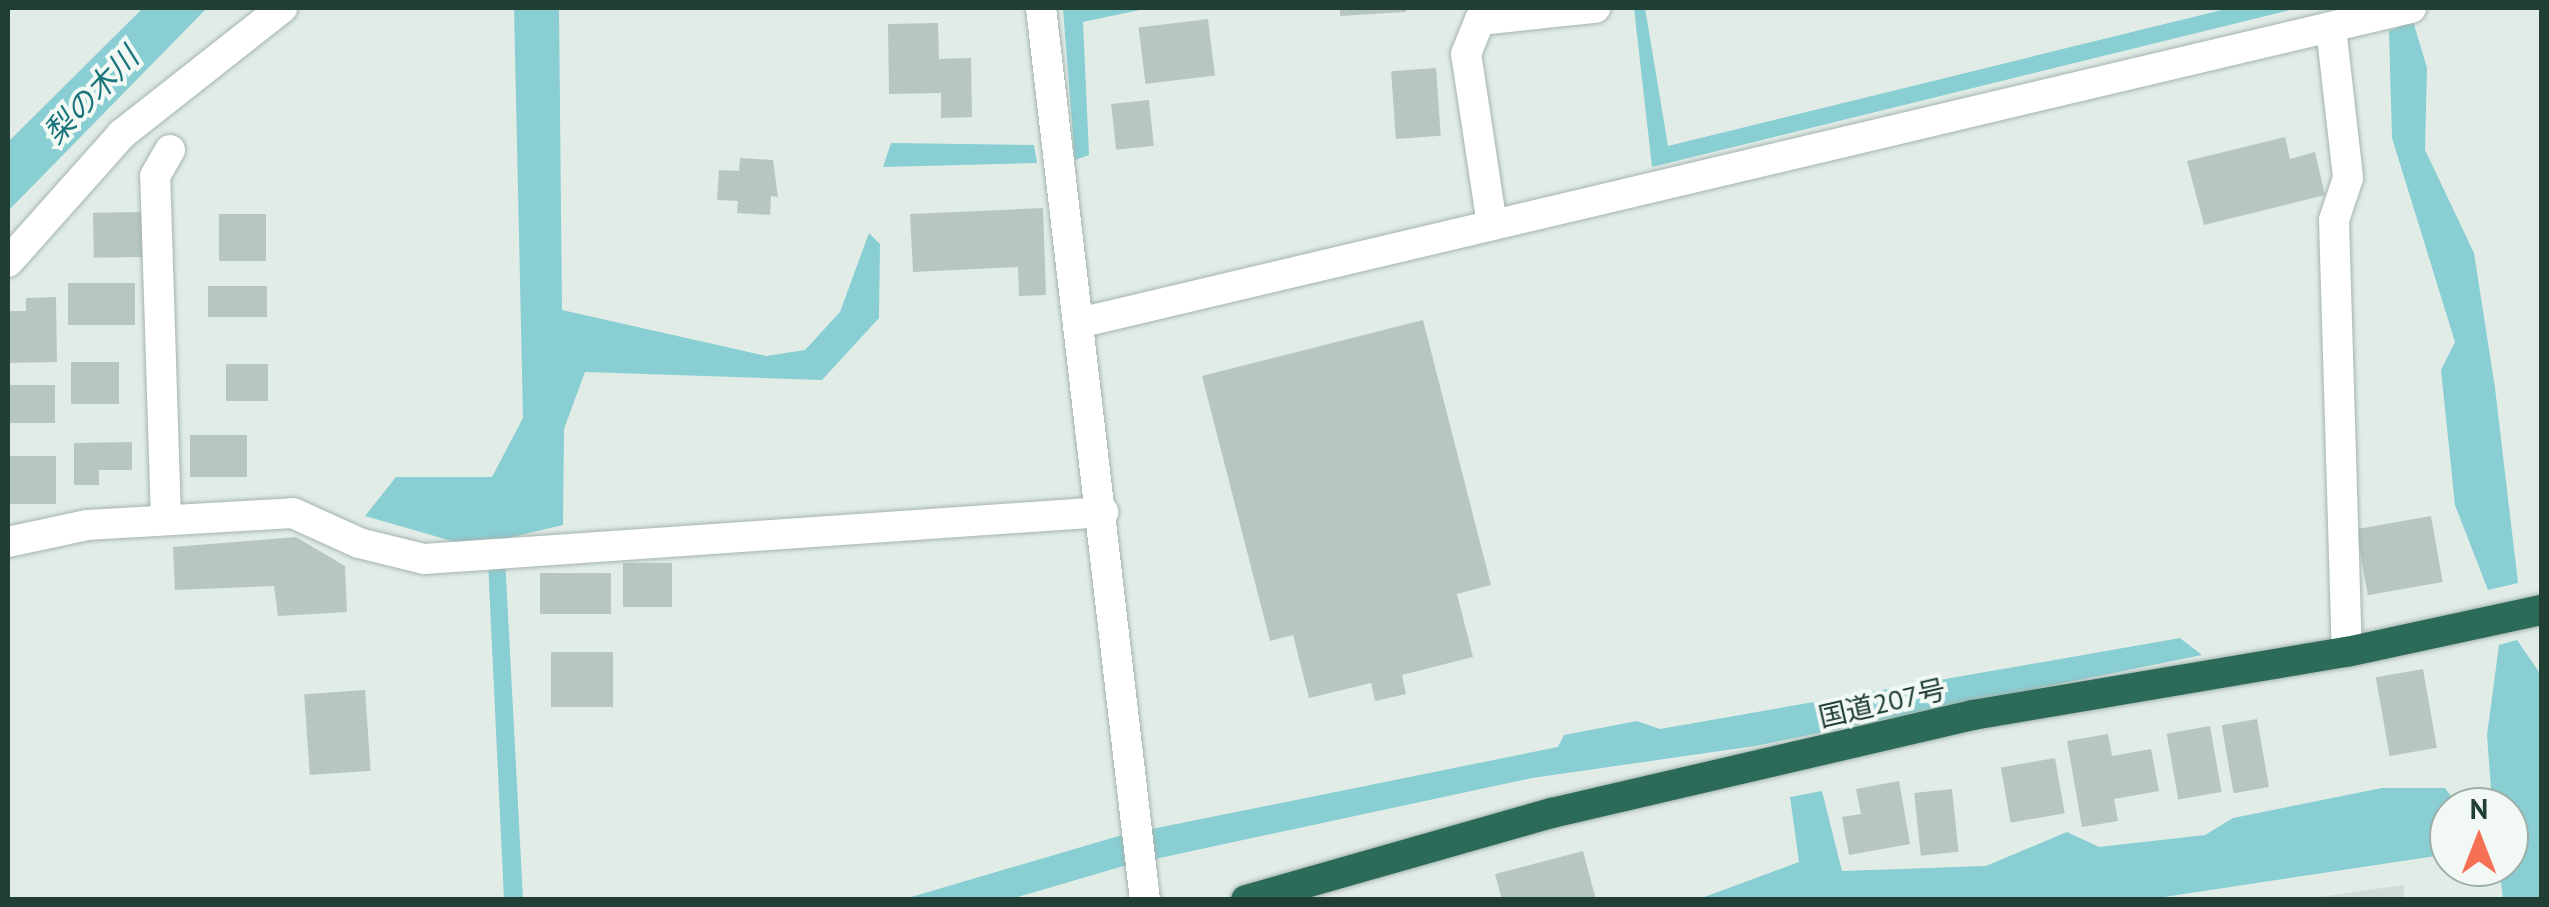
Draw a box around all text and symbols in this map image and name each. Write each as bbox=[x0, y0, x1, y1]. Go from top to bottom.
water label: 梨の木川 bbox=[36, 39, 146, 151]
street label: 国道207号 bbox=[1815, 672, 1949, 734]
north arrow bbox=[2429, 787, 2529, 887]
text: N bbox=[2470, 790, 2488, 827]

